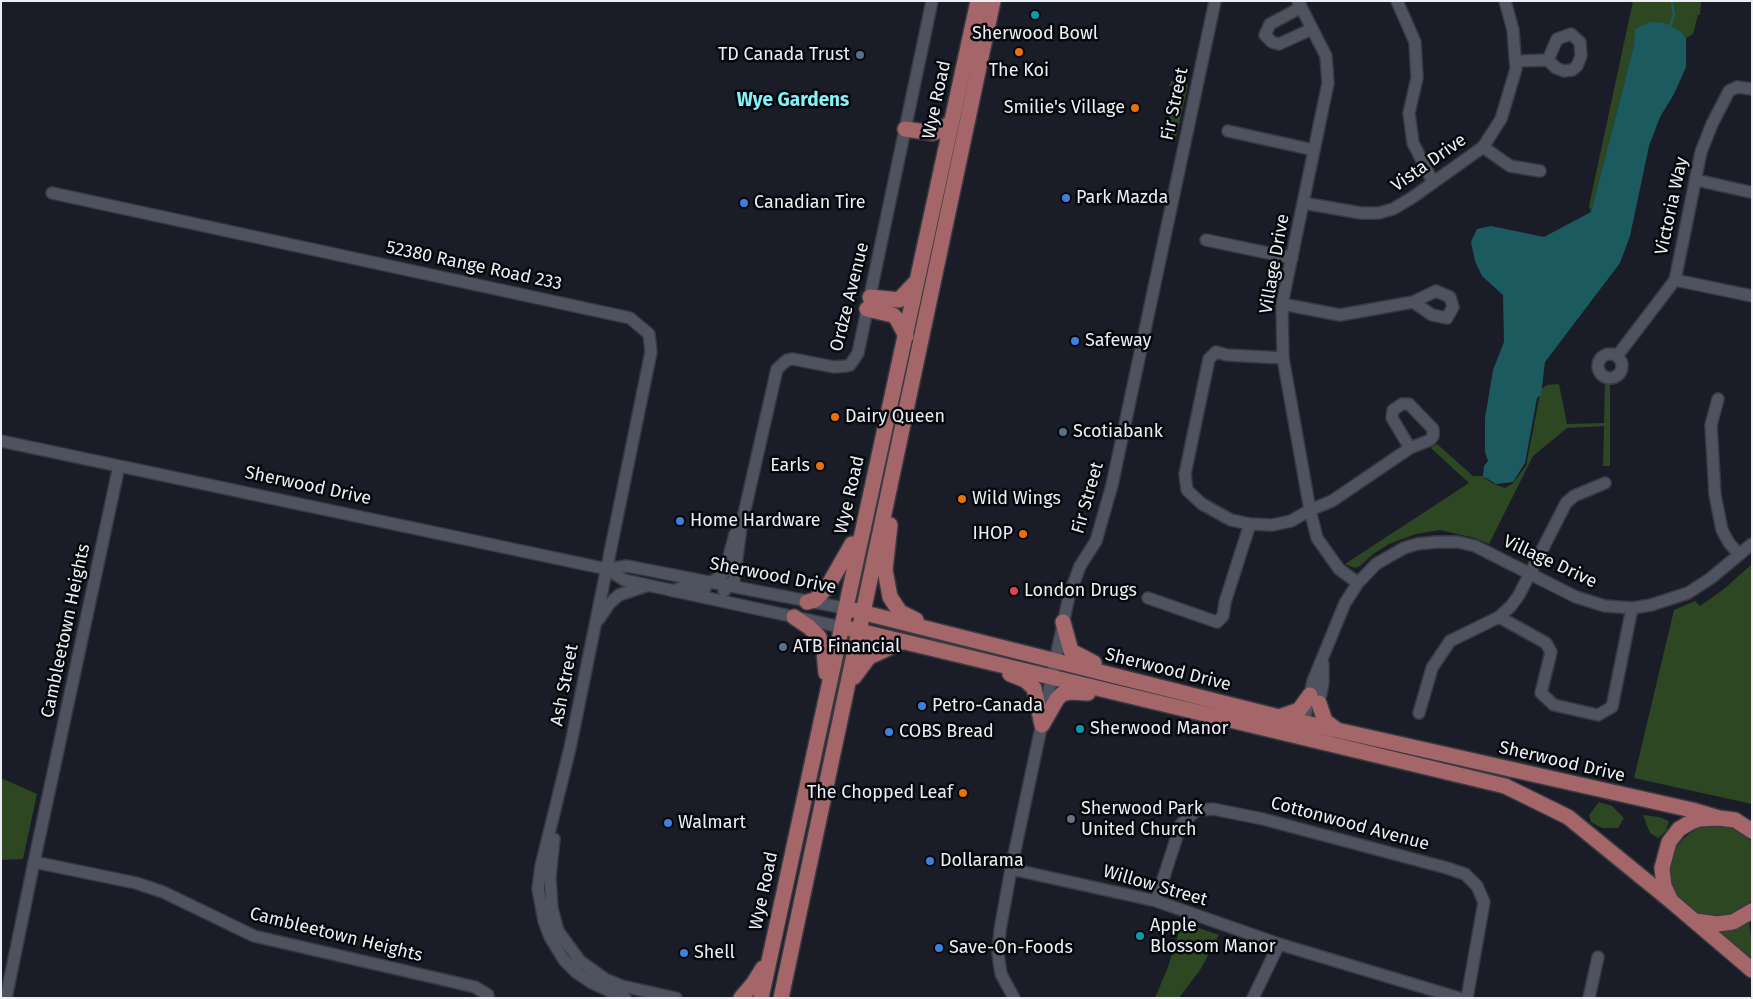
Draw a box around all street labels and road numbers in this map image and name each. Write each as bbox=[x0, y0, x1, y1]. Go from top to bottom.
street label: Wye Road bbox=[918, 59, 956, 141]
street label: Fir Street bbox=[1157, 66, 1193, 142]
street label: Vista Drive bbox=[1387, 129, 1471, 197]
street label: Victoria Way bbox=[1651, 155, 1693, 257]
street label: Village Drive bbox=[1256, 212, 1294, 316]
street label: 52380 Range Road 233 bbox=[384, 237, 564, 295]
street label: Ordze Avenue bbox=[826, 240, 874, 354]
street label: Wye Road bbox=[831, 454, 869, 536]
street label: Fir Street bbox=[1067, 460, 1109, 536]
street label: Sherwood Drive bbox=[243, 462, 373, 510]
street label: Village Drive bbox=[1500, 531, 1600, 593]
street label: Cambleetown Heights bbox=[37, 542, 95, 720]
street label: Sherwood Drive bbox=[708, 553, 838, 599]
street label: Ash Street bbox=[546, 642, 584, 728]
street label: Sherwood Drive bbox=[1103, 644, 1233, 696]
street label: Sherwood Drive bbox=[1497, 737, 1627, 787]
street label: Cottonwood Avenue bbox=[1268, 792, 1432, 856]
street label: Wye Road bbox=[745, 850, 783, 932]
street label: Willow Street bbox=[1100, 861, 1210, 911]
street label: Cambleetown Heights bbox=[247, 903, 425, 967]

